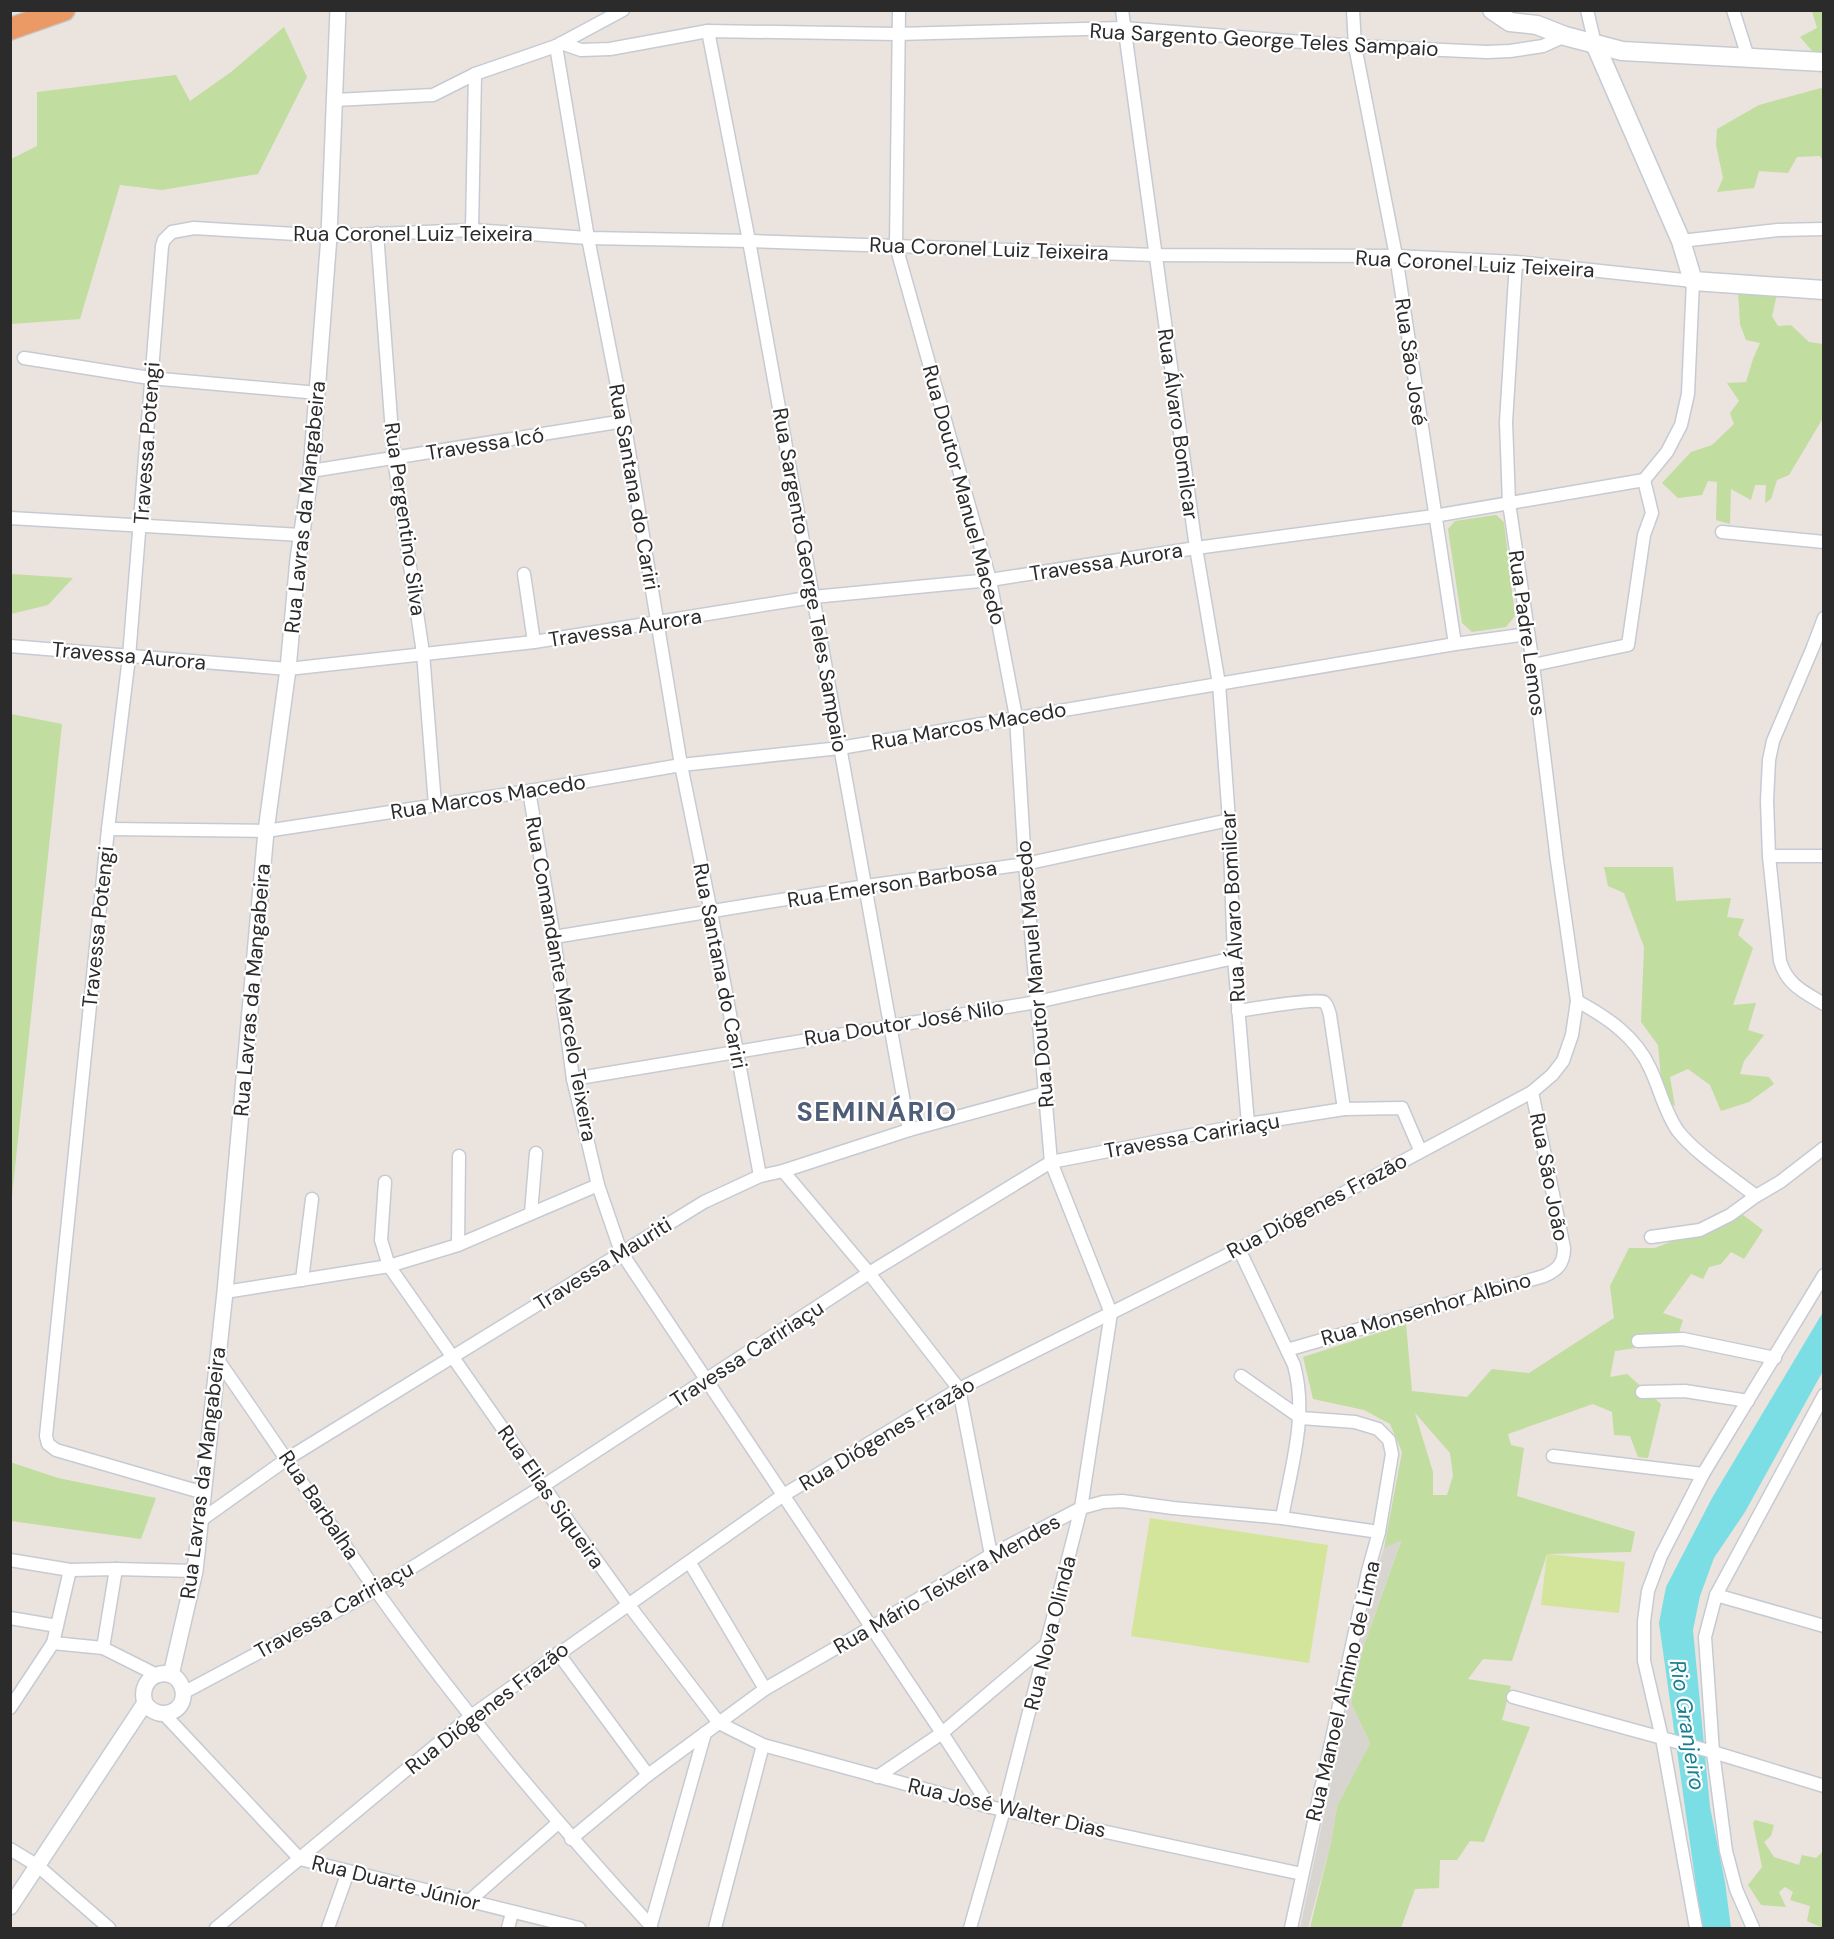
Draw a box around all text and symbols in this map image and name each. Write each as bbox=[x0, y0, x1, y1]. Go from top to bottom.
street label: Rua Sargento George Teles Sampaio bbox=[1089, 17, 1439, 63]
street label: Rua Coronel Luiz Teixeira bbox=[293, 220, 533, 248]
street label: Rua Coronel Luiz Teixeira bbox=[869, 231, 1109, 267]
street label: Rua Coronel Luiz Teixeira bbox=[1355, 244, 1595, 284]
street label: Rua São José bbox=[1388, 296, 1434, 428]
street label: Rua Álvaro Bomilcar bbox=[1151, 327, 1205, 521]
street label: Travessa Potengi bbox=[127, 361, 167, 525]
street label: Rua Doutor Manuel Macedo bbox=[916, 362, 1012, 628]
street label: Rua Lavras da Mangabeira bbox=[278, 379, 332, 635]
street label: Rua Santana do Cariri bbox=[602, 382, 666, 592]
street label: Rua Sargento George Teles Sampaio bbox=[766, 405, 854, 755]
street label: Rua Pergentino Silva bbox=[378, 420, 432, 618]
street label: Travessa Icó bbox=[424, 421, 546, 467]
street label: Travessa Aurora bbox=[1027, 536, 1185, 588]
street label: Rua Padre Lemos bbox=[1502, 548, 1552, 718]
street label: Travessa Aurora bbox=[546, 602, 704, 654]
street label: Travessa Aurora bbox=[51, 635, 207, 677]
street label: Rua Marcos Macedo bbox=[869, 695, 1069, 757]
street label: Rua Marcos Macedo bbox=[388, 768, 588, 826]
street label: Rua Álvaro Bomilcar bbox=[1214, 809, 1252, 1003]
street label: Rua Comandante Marcelo Teixeira bbox=[519, 814, 603, 1144]
street label: Rua Doutor Manuel Macedo bbox=[1009, 839, 1061, 1109]
street label: Travessa Potengi bbox=[76, 845, 120, 1009]
street label: Rua Emerson Barbosa bbox=[785, 854, 999, 914]
street label: Rua Santana do Cariri bbox=[686, 861, 754, 1071]
street label: Rua Lavras da Mangabeira bbox=[227, 862, 277, 1118]
street label: Rua Doutor José Nilo bbox=[802, 993, 1006, 1053]
district label: SEMINÁRIO bbox=[796, 1094, 958, 1129]
street label: Travessa Caririaçu bbox=[1102, 1107, 1282, 1165]
street label: Rua São João bbox=[1523, 1111, 1575, 1243]
street label: Rua Diógenes Frazão bbox=[1222, 1147, 1412, 1265]
street label: Travessa Mauriti bbox=[529, 1210, 677, 1318]
street label: Rua Monsenhor Albino bbox=[1318, 1266, 1534, 1352]
street label: Travessa Caririaçu bbox=[665, 1294, 829, 1414]
street label: Rua Lavras da Mangabeira bbox=[174, 1345, 232, 1601]
street label: Rua Diógenes Frazão bbox=[794, 1370, 980, 1498]
street label: Rua Elias Siqueira bbox=[491, 1420, 611, 1574]
street label: Rua Barbalha bbox=[272, 1445, 366, 1565]
street label: Rua Mário Teixeira Mendes bbox=[829, 1508, 1065, 1660]
street label: Rua Nova Olinda bbox=[1017, 1553, 1083, 1713]
street label: Travessa Caririaçu bbox=[250, 1555, 418, 1665]
street label: Rua Manoel Almino de Lima bbox=[1299, 1558, 1387, 1824]
street label: Rua Diógenes Frazão bbox=[399, 1635, 575, 1781]
water label: Rio Granjeiro bbox=[1663, 1658, 1712, 1792]
street label: Rua José Walter Dias bbox=[905, 1772, 1109, 1844]
street label: Rua Duarte Júnior bbox=[309, 1849, 483, 1918]

